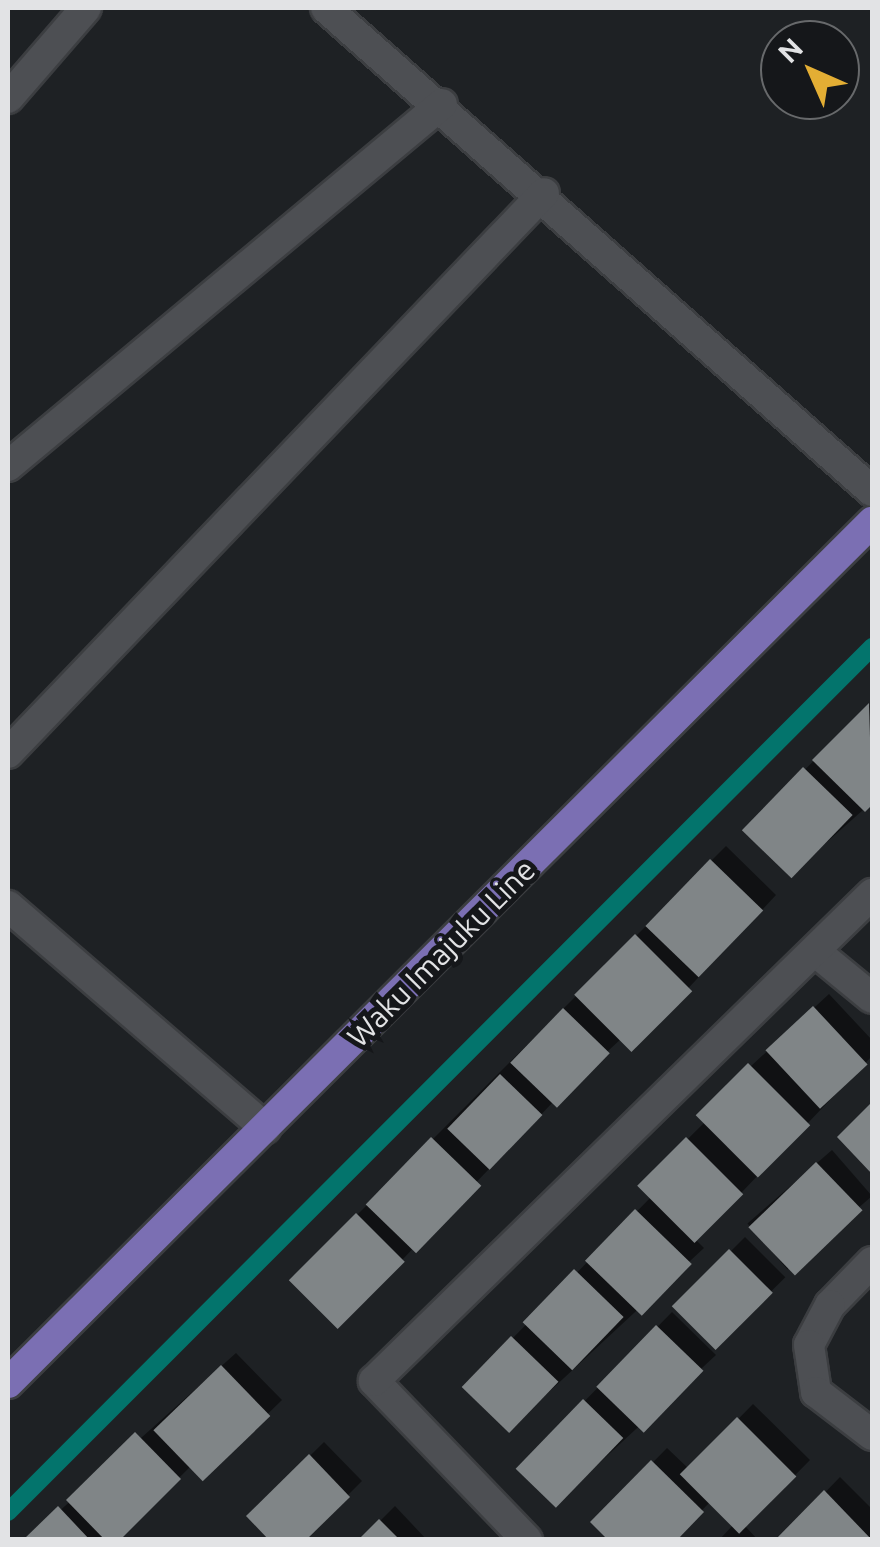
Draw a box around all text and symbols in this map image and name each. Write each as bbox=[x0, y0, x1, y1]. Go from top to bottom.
north arrow bbox=[760, 20, 860, 120]
text: N bbox=[771, 32, 808, 68]
street label: Waku Imajuku Line bbox=[340, 852, 542, 1054]

